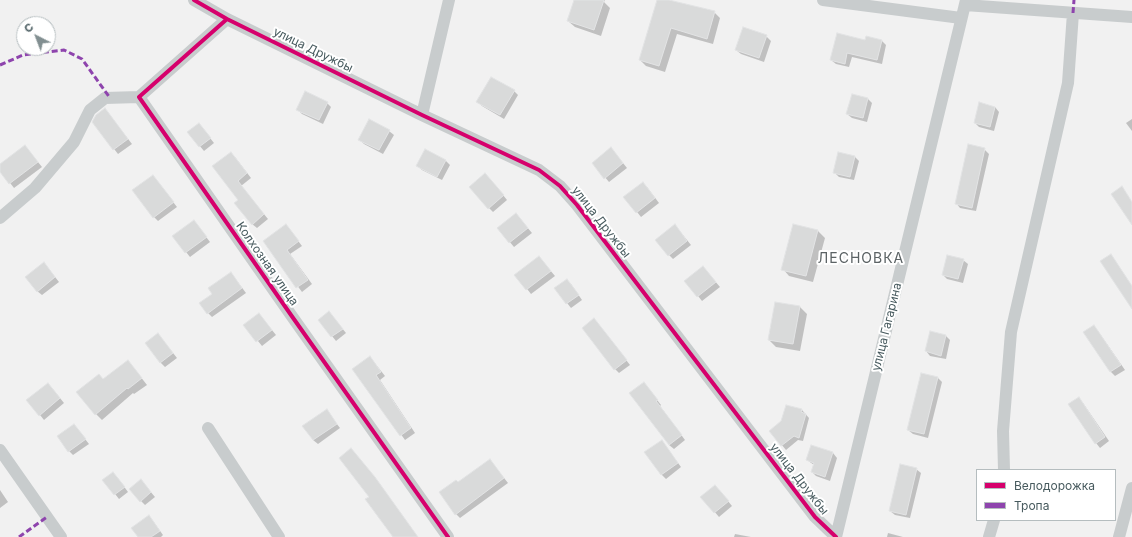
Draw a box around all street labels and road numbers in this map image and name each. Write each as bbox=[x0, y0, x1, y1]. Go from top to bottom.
street label: улица Дружбы bbox=[271, 24, 355, 76]
street label: улица Дружбы bbox=[569, 183, 633, 261]
street label: Колхозная улица bbox=[233, 219, 301, 309]
street label: улица Гагарина bbox=[869, 281, 905, 373]
street label: улица Дружбы bbox=[767, 440, 831, 518]

